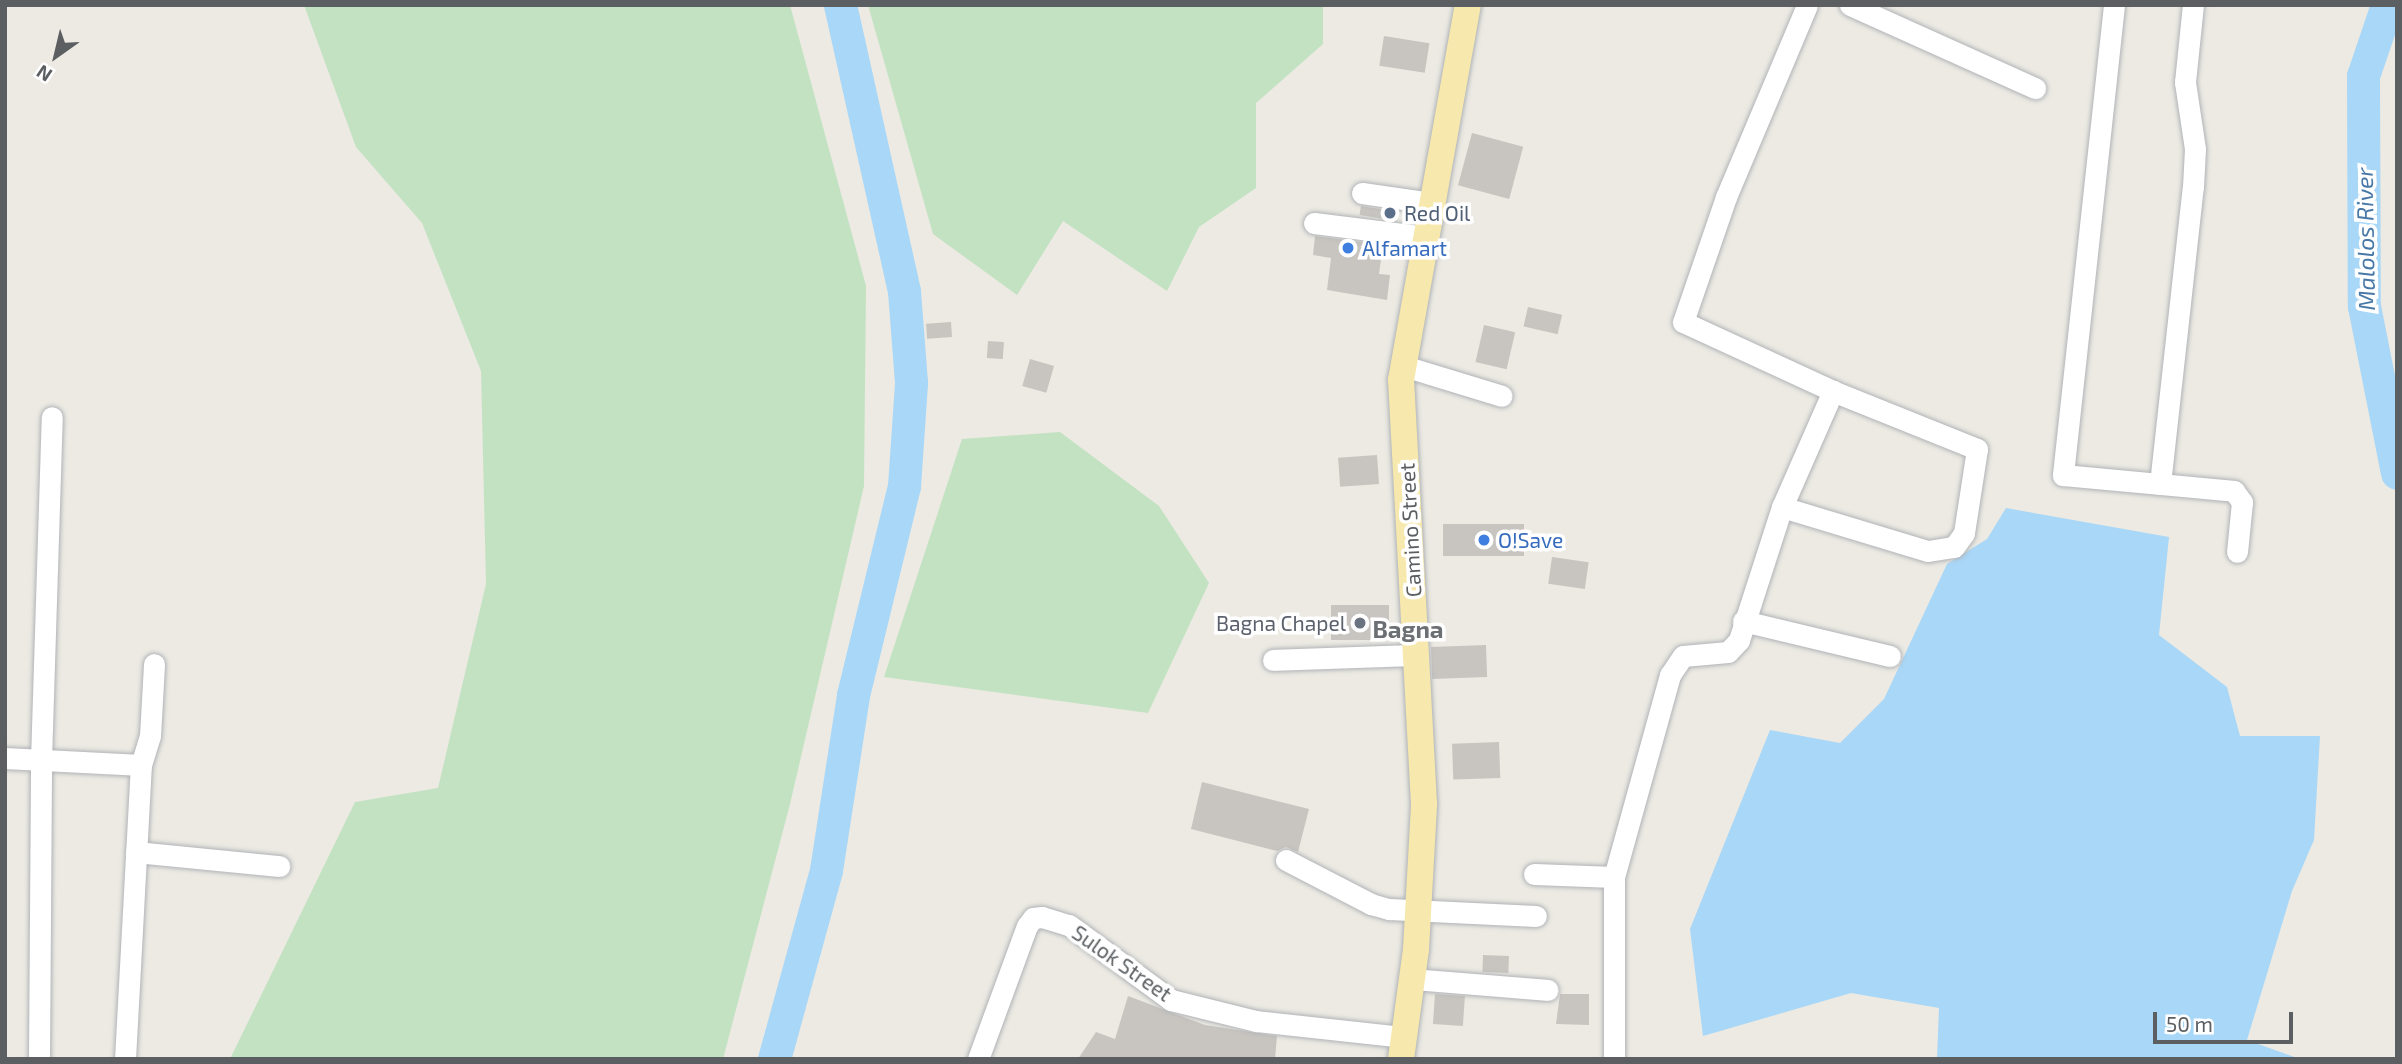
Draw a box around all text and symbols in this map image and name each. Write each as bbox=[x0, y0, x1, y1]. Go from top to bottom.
north arrow bbox=[21, 21, 91, 91]
text: N bbox=[32, 60, 56, 87]
water label: Malolos River bbox=[2350, 167, 2380, 311]
place label: Red Oil bbox=[1404, 200, 1470, 226]
marker: Red Oil bbox=[1382, 205, 1398, 221]
place label: Alfamart bbox=[1362, 235, 1447, 261]
marker: Alfamart bbox=[1340, 240, 1356, 256]
street label: Camino Street bbox=[1394, 462, 1426, 598]
place label: O!Save bbox=[1498, 527, 1563, 553]
marker: O!Save bbox=[1476, 532, 1492, 548]
place label: Bagna Chapel bbox=[1216, 610, 1346, 636]
marker: Bagna Chapel bbox=[1352, 615, 1368, 631]
district label: Bagna bbox=[1372, 615, 1444, 643]
street label: Sulok Street bbox=[1067, 920, 1177, 1006]
scale bar bbox=[2157, 998, 2297, 1042]
text: 50 m bbox=[2166, 1011, 2213, 1036]

